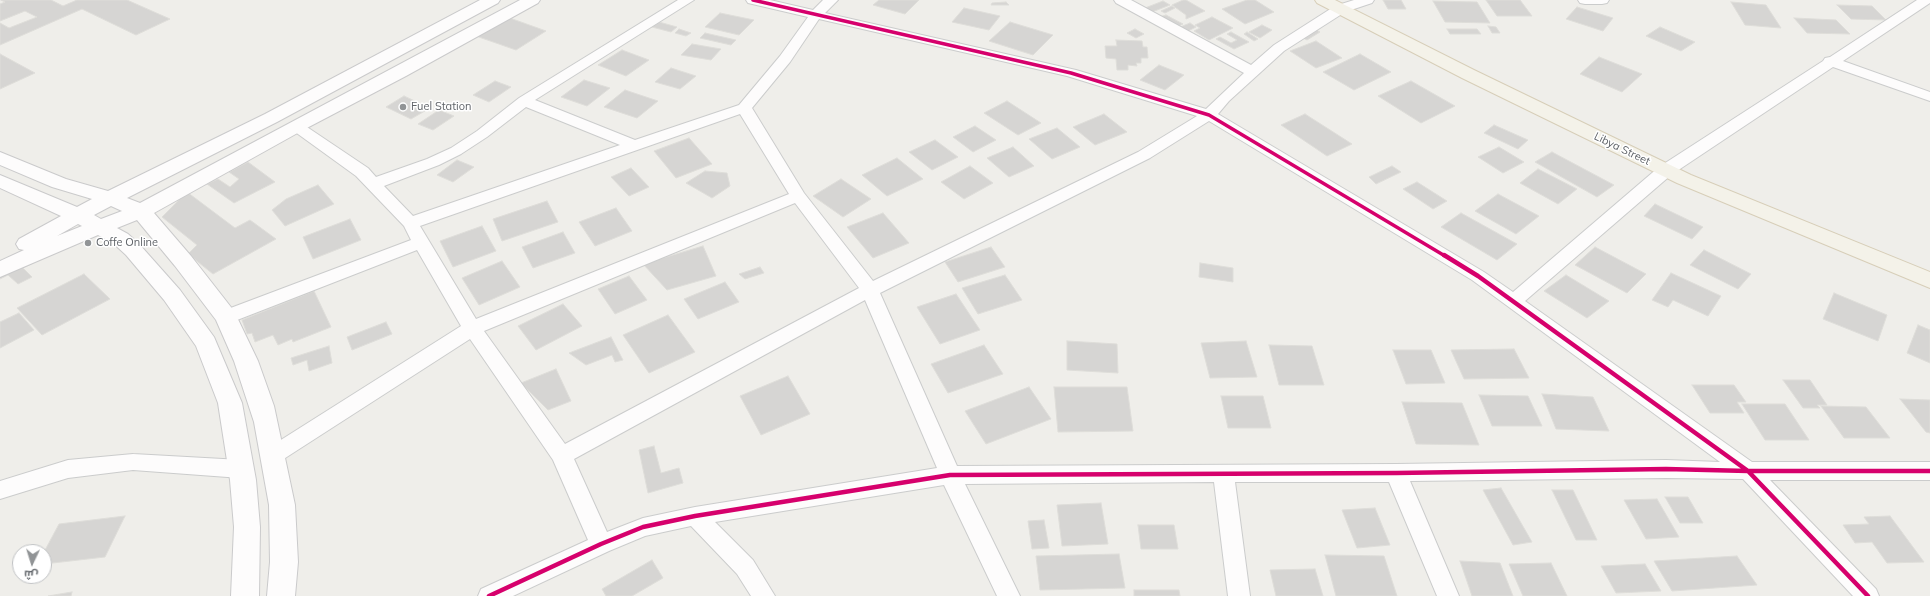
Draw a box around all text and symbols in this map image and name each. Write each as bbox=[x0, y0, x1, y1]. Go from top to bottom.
place label: Fuel Station bbox=[411, 100, 471, 114]
marker: Fuel Station bbox=[398, 102, 408, 112]
street label: Libya Street bbox=[1592, 130, 1652, 168]
place label: Coffe Online bbox=[96, 236, 158, 250]
marker: Coffe Online bbox=[83, 238, 93, 248]
north arrow bbox=[12, 544, 52, 584]
text: ش bbox=[24, 567, 39, 582]

